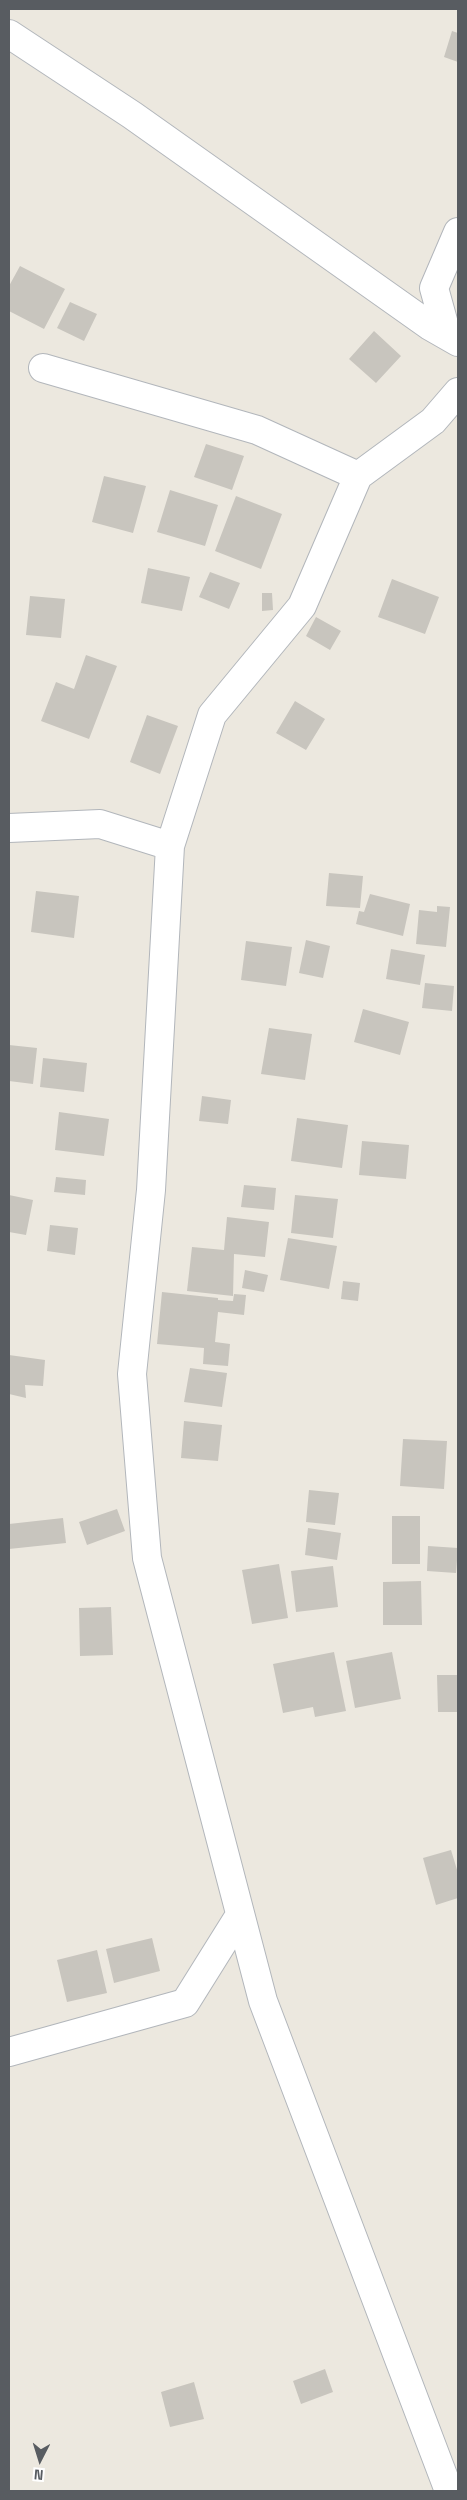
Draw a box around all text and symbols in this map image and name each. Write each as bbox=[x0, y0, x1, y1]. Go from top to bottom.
north arrow bbox=[15, 2435, 65, 2485]
text: N bbox=[33, 2466, 44, 2484]

